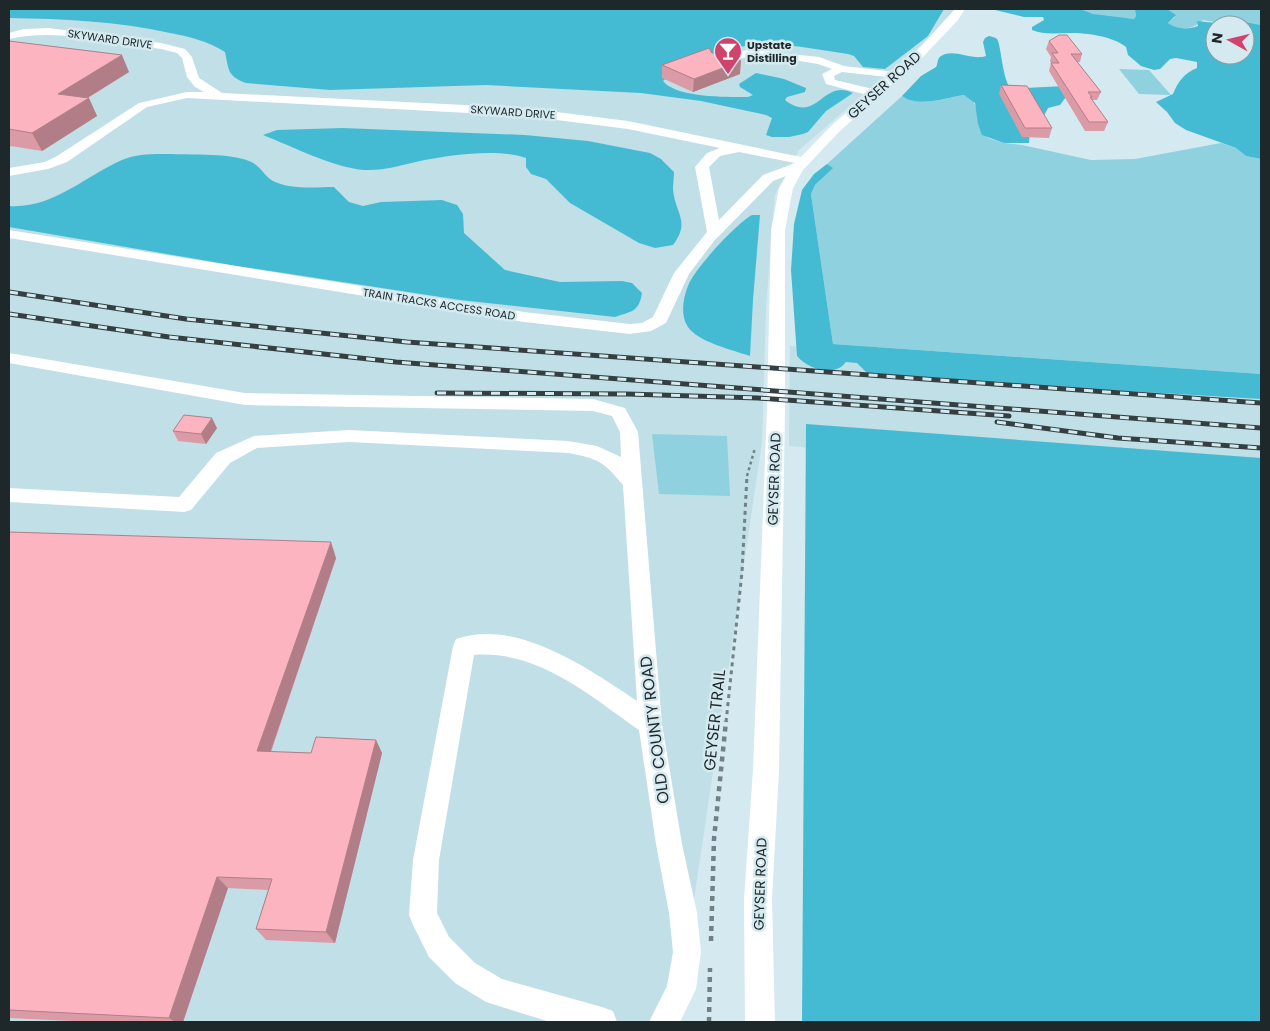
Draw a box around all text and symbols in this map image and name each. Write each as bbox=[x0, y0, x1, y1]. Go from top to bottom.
north arrow bbox=[1205, 15, 1255, 65]
street label: SKYWARD DRIVE bbox=[67, 25, 153, 53]
text: N bbox=[1206, 32, 1228, 45]
bar icon: Upstate Distilling bbox=[713, 36, 743, 75]
place label: Upstate Distilling bbox=[747, 37, 797, 66]
street label: GEYSER ROAD bbox=[843, 46, 925, 123]
street label: SKYWARD DRIVE bbox=[470, 101, 556, 123]
street label: TRAIN TRACKS ACCESS ROAD bbox=[362, 284, 517, 324]
street label: GEYSER ROAD bbox=[762, 432, 786, 526]
street label: OLD COUNTY ROAD bbox=[634, 655, 675, 805]
street label: GEYSER TRAIL bbox=[698, 668, 731, 772]
street label: GEYSER ROAD bbox=[748, 837, 772, 931]

